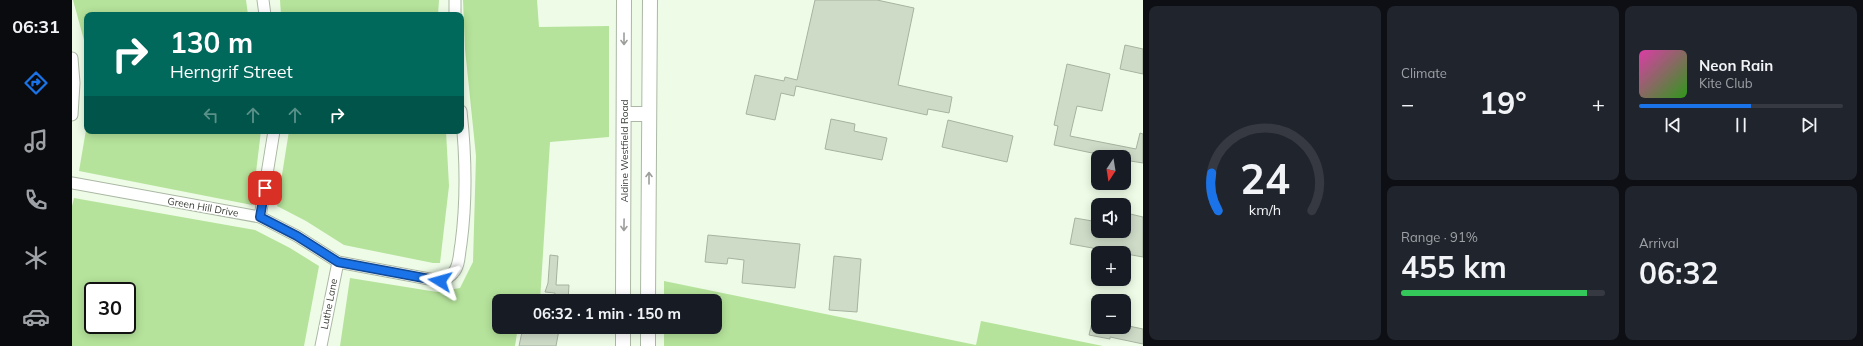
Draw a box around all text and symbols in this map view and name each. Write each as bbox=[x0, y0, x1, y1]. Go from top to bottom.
text: 06:31 bbox=[12, 15, 60, 38]
text: 130 m bbox=[170, 25, 253, 60]
icon: right bbox=[104, 28, 156, 80]
one-way arrow bbox=[621, 32, 628, 45]
text: Neon Rain bbox=[1699, 56, 1773, 75]
text: Herngrif Street bbox=[170, 60, 293, 83]
text: Climate bbox=[1401, 65, 1447, 81]
icon: directions bbox=[22, 69, 50, 97]
text: Kite Club bbox=[1699, 75, 1753, 91]
text: 19° bbox=[1479, 84, 1527, 122]
text: − bbox=[1401, 90, 1414, 118]
text: + bbox=[1592, 90, 1605, 118]
street label: Aldine Westfield Road bbox=[618, 99, 631, 203]
icon: left bbox=[200, 104, 222, 126]
icon: ahead bbox=[242, 104, 264, 126]
icon: ahead bbox=[284, 104, 306, 126]
icon: right bbox=[326, 104, 348, 126]
icon: previous bbox=[1662, 114, 1684, 136]
icon: pause bbox=[1730, 114, 1752, 136]
icon: next bbox=[1798, 114, 1820, 136]
icon: music bbox=[22, 127, 50, 155]
north arrow bbox=[1091, 150, 1131, 190]
map controls bbox=[1091, 150, 1131, 334]
text: 24 bbox=[1240, 152, 1290, 204]
pin bbox=[248, 171, 282, 205]
one-way arrow bbox=[645, 172, 653, 185]
icon: arrive bbox=[254, 177, 276, 199]
icon: phone bbox=[22, 186, 50, 214]
street label: Green Hill Drive bbox=[167, 194, 239, 220]
button: sound bbox=[1091, 198, 1131, 238]
text: km/h bbox=[1249, 201, 1281, 219]
one-way arrow bbox=[620, 218, 628, 231]
text: Range · 91% bbox=[1401, 229, 1478, 245]
text: Arrival bbox=[1639, 235, 1679, 251]
icon: climate bbox=[22, 244, 50, 272]
button: + bbox=[1091, 246, 1131, 286]
text: 455 km bbox=[1401, 248, 1507, 286]
text: 06:32 bbox=[1639, 254, 1718, 292]
position arrow bbox=[419, 260, 461, 302]
street label: Luthe Lane bbox=[318, 278, 340, 330]
speed limit sign: 30 bbox=[84, 282, 136, 334]
button: − bbox=[1091, 294, 1131, 334]
icon: car bbox=[22, 303, 50, 331]
text: 06:32 · 1 min · 150 m bbox=[533, 304, 681, 323]

